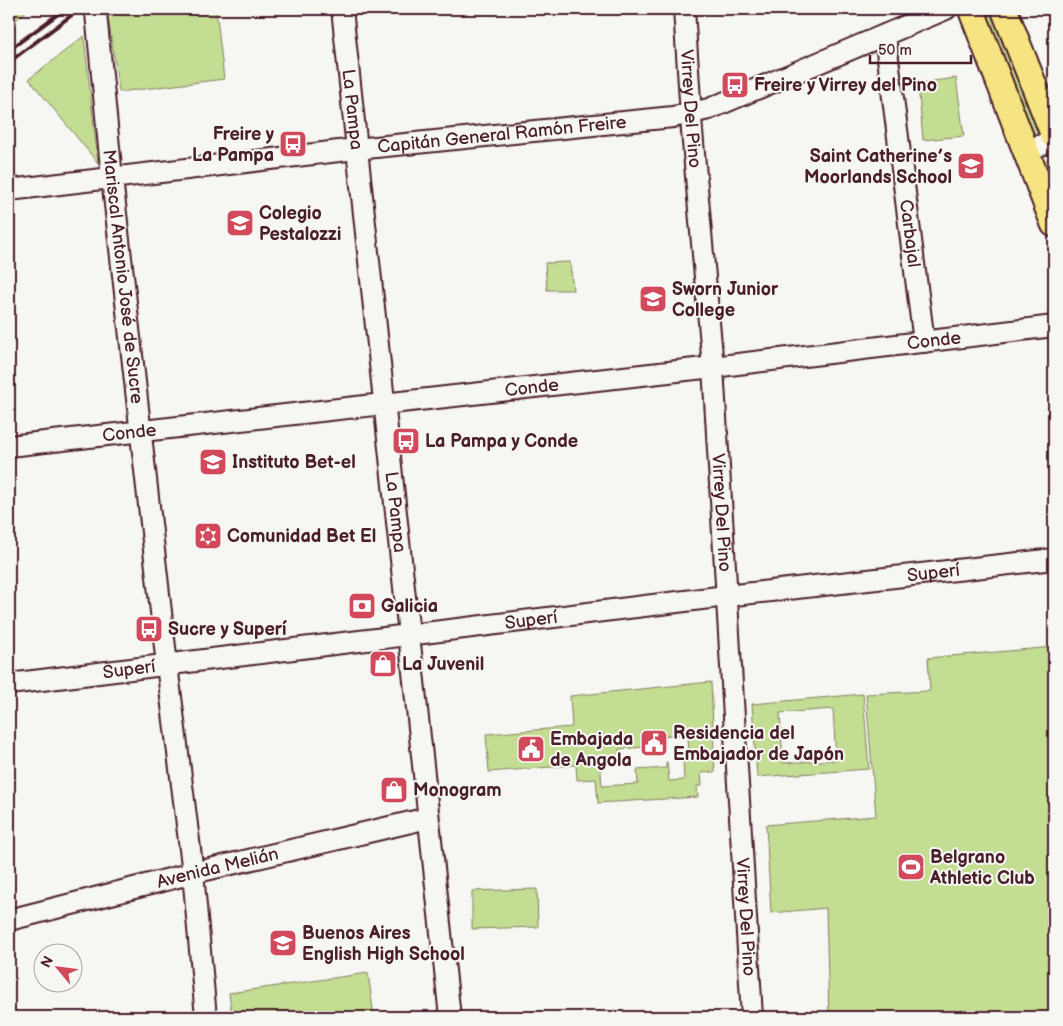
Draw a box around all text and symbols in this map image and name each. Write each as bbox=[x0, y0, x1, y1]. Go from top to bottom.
scale bar bbox=[870, 32, 972, 64]
text: 50 m bbox=[878, 41, 912, 60]
street label: Virrey Del Pino bbox=[676, 49, 706, 169]
street label: La Pampa bbox=[338, 68, 368, 151]
bus stop icon: Freire y Virrey del Pino bbox=[720, 70, 750, 100]
place label: Freire y Virrey del Pino bbox=[754, 75, 937, 96]
street label: Capitán General Ramón Freire bbox=[376, 111, 628, 157]
place label: Freire y La Pampa bbox=[192, 124, 275, 166]
bus stop icon: Freire y La Pampa bbox=[278, 129, 308, 159]
place label: Saint Catherine’s Moorlands School bbox=[804, 146, 952, 188]
street label: Mariscal Antonio José de Sucre bbox=[99, 148, 148, 405]
school or university icon: Saint Catherine’s Moorlands School bbox=[956, 151, 986, 181]
street label: Carbajal bbox=[895, 198, 925, 269]
place label: Colegio Pestalozzi bbox=[259, 203, 341, 245]
school or university icon: Colegio Pestalozzi bbox=[225, 208, 255, 238]
place label: Sworn Junior College bbox=[672, 279, 779, 321]
school or university icon: Sworn Junior College bbox=[638, 284, 668, 314]
street label: Conde bbox=[906, 327, 962, 354]
street label: Conde bbox=[504, 374, 560, 401]
street label: Conde bbox=[101, 419, 158, 446]
bus stop icon: La Pampa y Conde bbox=[391, 426, 421, 456]
place label: La Pampa y Conde bbox=[425, 431, 578, 452]
school or university icon: Instituto Bet-el bbox=[198, 447, 228, 477]
place label: Instituto Bet-el bbox=[232, 452, 356, 473]
street label: Virrey Del Pino bbox=[708, 453, 736, 572]
street label: La Pampa bbox=[381, 471, 411, 554]
synagogue icon: Comunidad Bet El bbox=[193, 521, 223, 551]
place label: Comunidad Bet El bbox=[227, 526, 376, 547]
street label: Superí bbox=[906, 559, 961, 586]
bank icon: Galicia bbox=[347, 591, 377, 621]
place label: Galicia bbox=[381, 596, 438, 617]
street label: Superí bbox=[504, 606, 559, 634]
bus stop icon: Sucre y Superí bbox=[134, 614, 164, 644]
place label: Sucre y Superí bbox=[168, 619, 287, 640]
shop icon: La Juvenil bbox=[368, 649, 398, 679]
place label: La Juvenil bbox=[402, 654, 484, 675]
street label: Superí bbox=[102, 656, 157, 683]
place label: Residencia del Embajador de Japón bbox=[673, 723, 844, 765]
public building icon: Residencia del Embajador de Japón bbox=[639, 728, 669, 758]
place label: Embajada de Angola bbox=[550, 729, 633, 771]
public building icon: Embajada de Angola bbox=[516, 734, 546, 764]
shop icon: Monogram bbox=[379, 775, 409, 805]
place label: Monogram bbox=[413, 780, 502, 801]
street label: Avenida Melián bbox=[155, 843, 280, 892]
place label: Belgrano Athletic Club bbox=[929, 847, 1035, 889]
sports icon: Belgrano Athletic Club bbox=[896, 852, 926, 882]
street label: Virrey Del Pino bbox=[732, 857, 760, 977]
place label: Buenos Aires English High School bbox=[302, 923, 465, 965]
school or university icon: Buenos Aires English High School bbox=[268, 928, 298, 958]
north arrow bbox=[32, 944, 82, 994]
text: N bbox=[37, 953, 57, 971]

